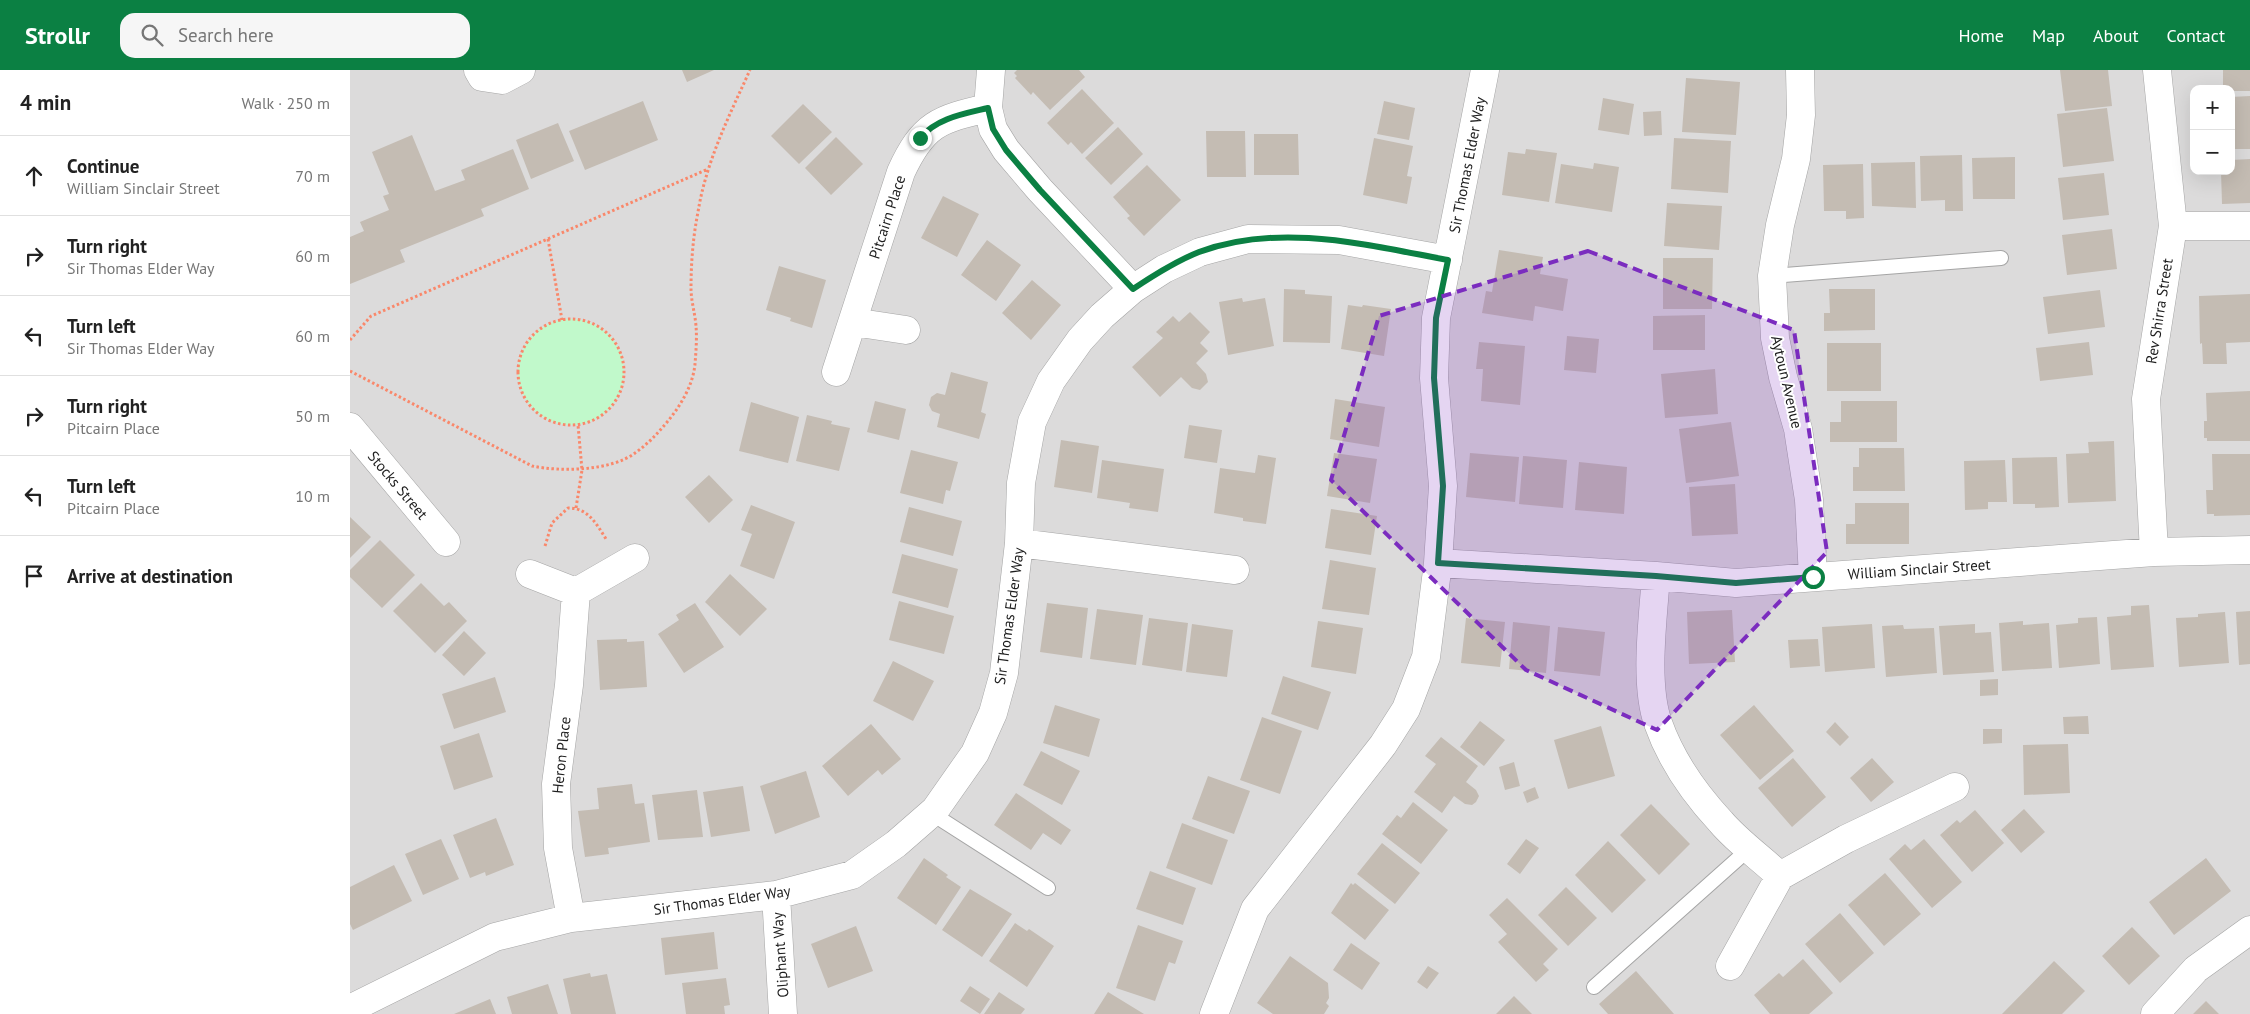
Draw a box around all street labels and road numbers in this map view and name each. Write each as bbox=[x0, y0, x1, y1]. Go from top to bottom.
street label: Sir Thomas Elder Way bbox=[1444, 95, 1490, 235]
street label: Pitcairn Place bbox=[865, 173, 909, 261]
street label: Rev Shirra Street bbox=[2141, 257, 2177, 365]
street label: Aytoun Avenue bbox=[1767, 334, 1807, 430]
street label: Stocks Street bbox=[364, 447, 432, 523]
street label: Sir Thomas Elder Way bbox=[990, 546, 1028, 686]
street label: William Sinclair Street bbox=[1847, 555, 1991, 583]
street label: Heron Place bbox=[548, 716, 574, 794]
street label: Sir Thomas Elder Way bbox=[652, 881, 792, 919]
street label: Oliphant Way bbox=[768, 912, 792, 998]

